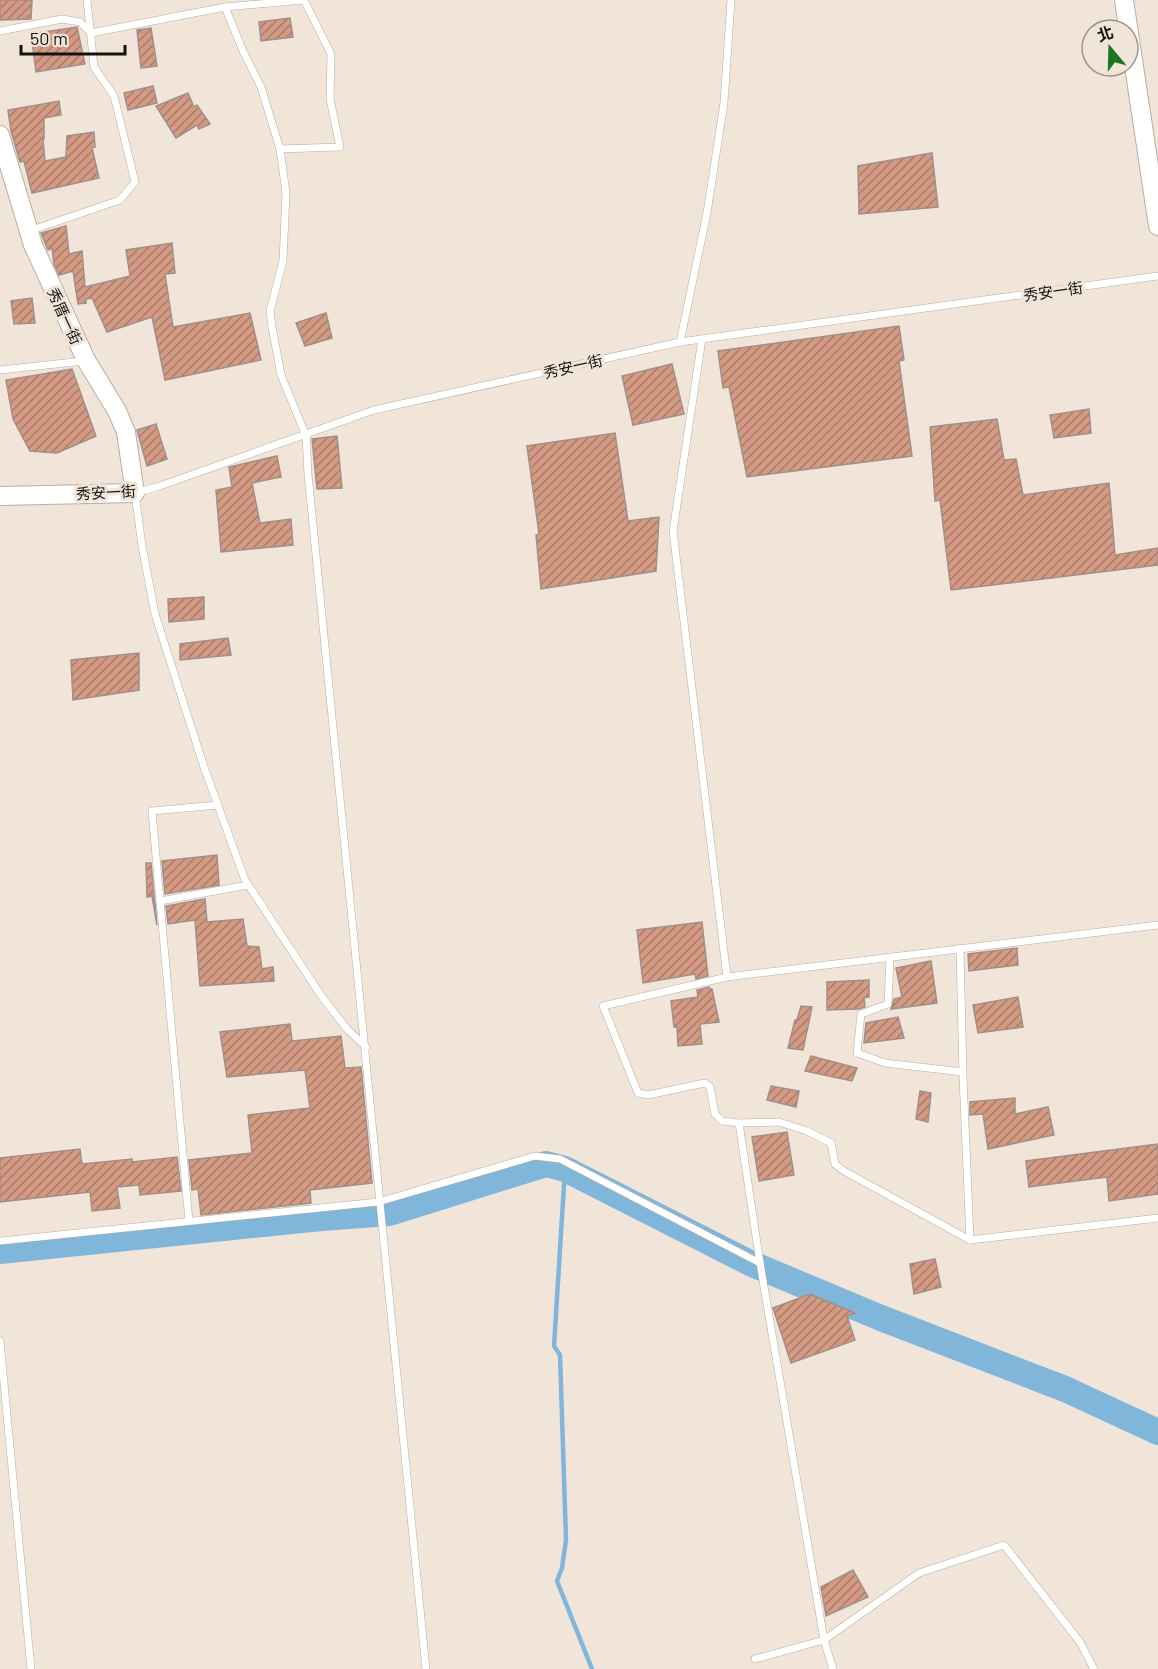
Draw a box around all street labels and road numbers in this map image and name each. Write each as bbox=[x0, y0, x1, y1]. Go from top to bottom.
street label: 秀安一街 bbox=[1022, 278, 1084, 304]
street label: 秀厝一街 bbox=[44, 285, 86, 347]
street label: 秀安一街 bbox=[542, 350, 604, 382]
street label: 秀安一街 bbox=[76, 481, 136, 503]

